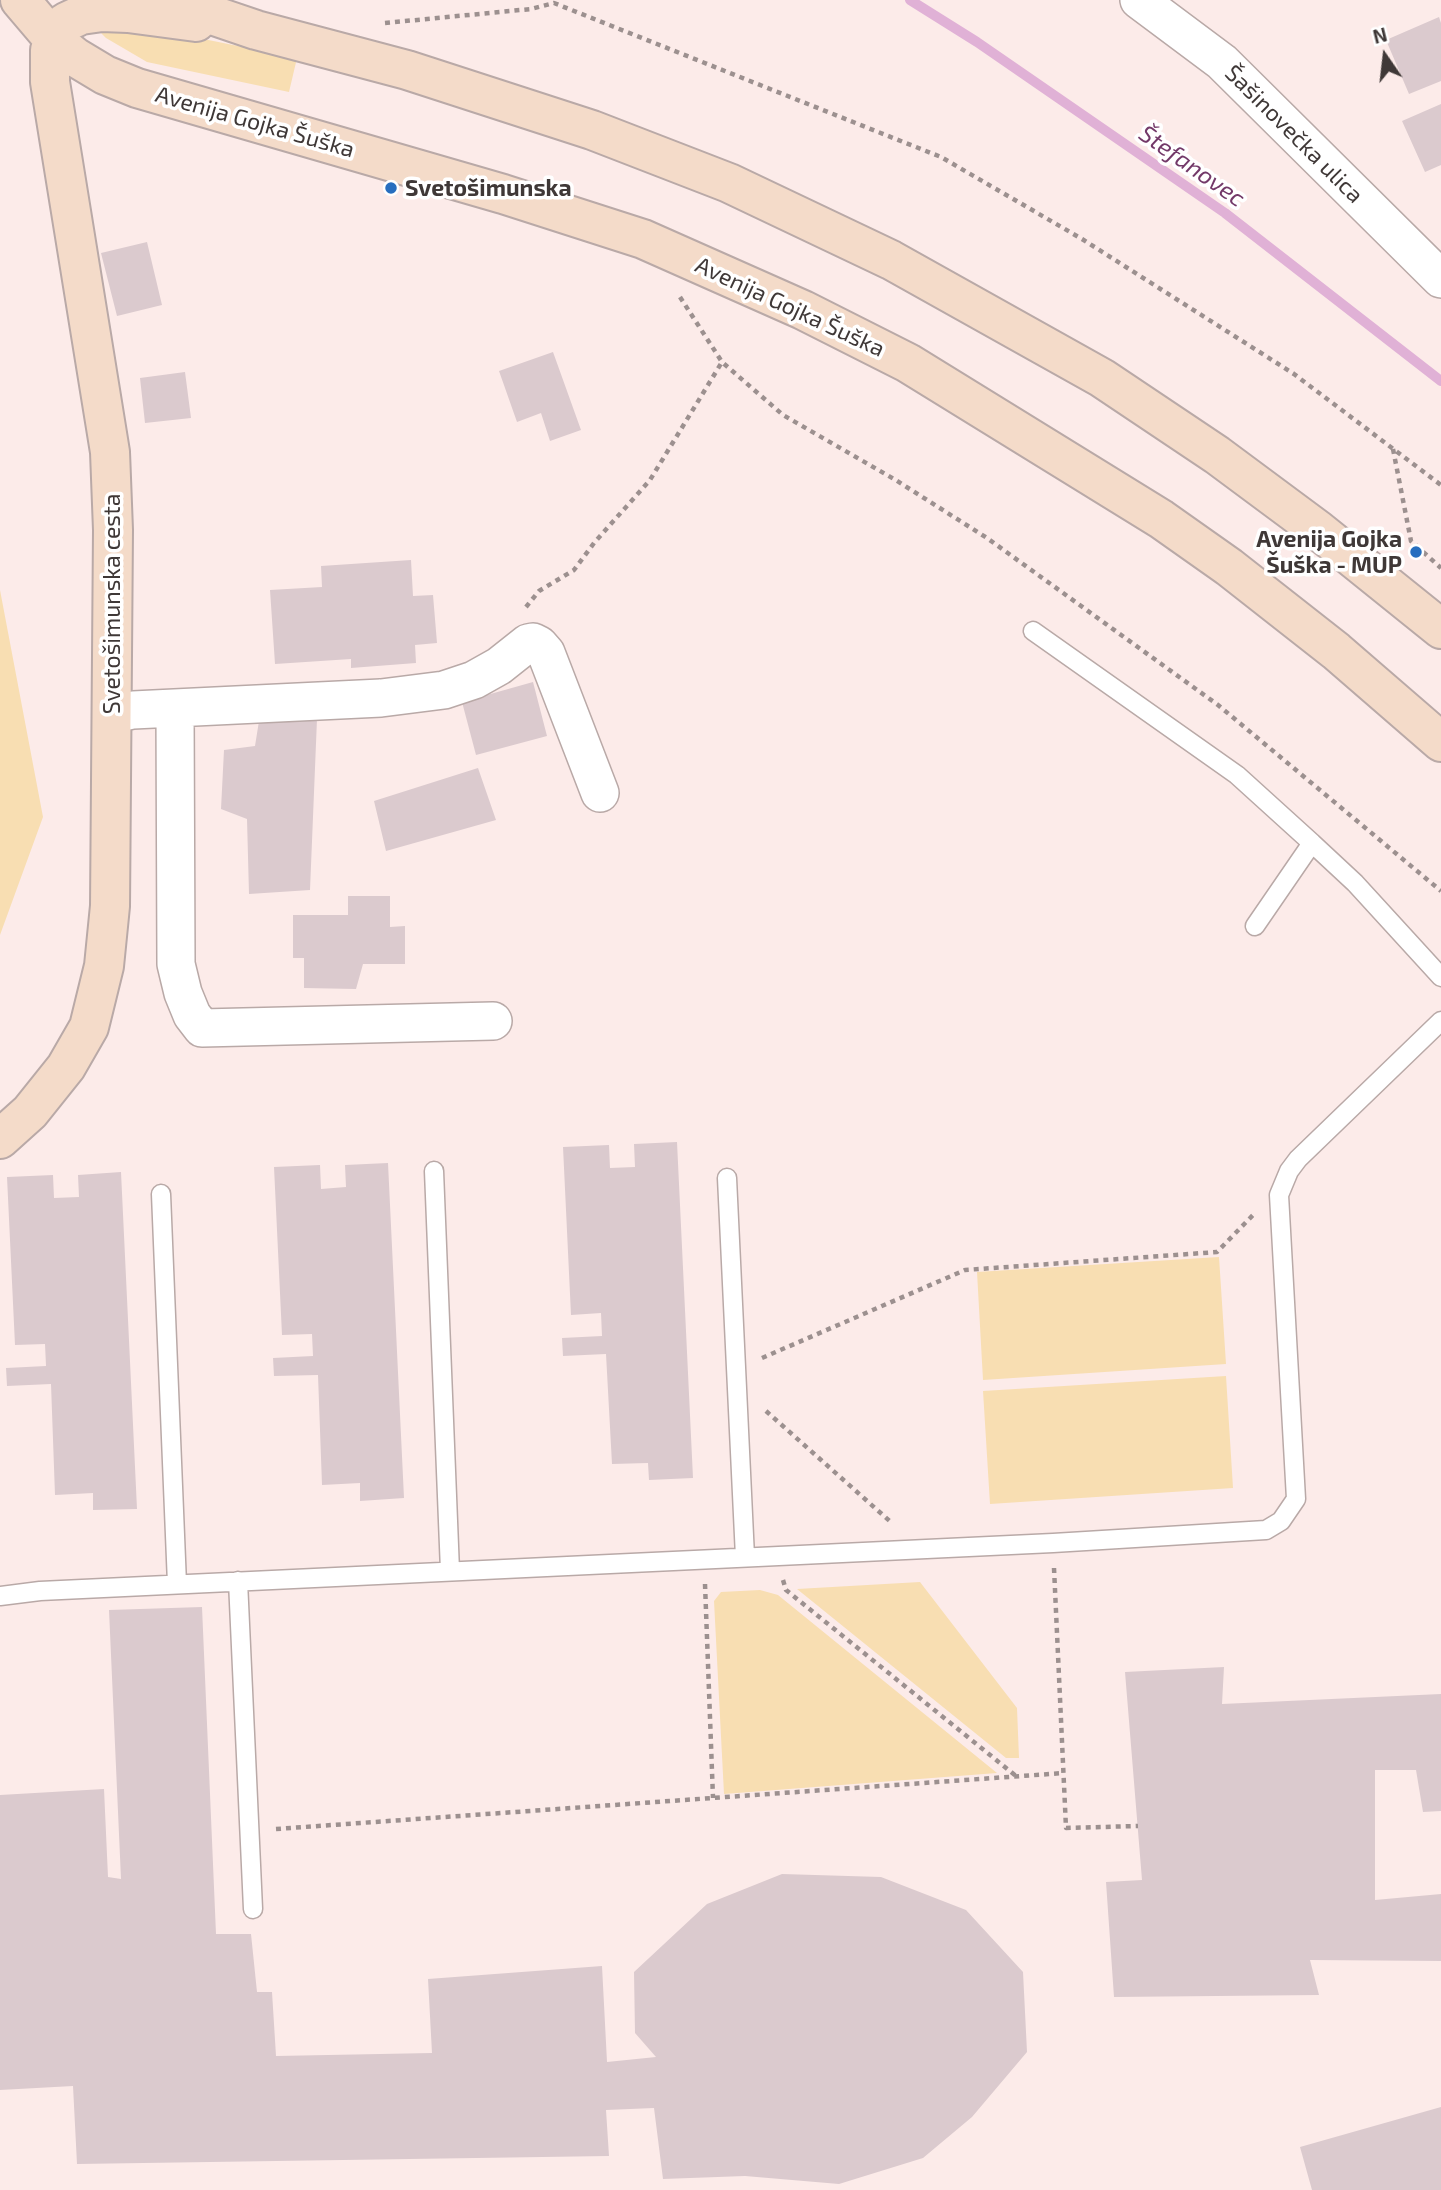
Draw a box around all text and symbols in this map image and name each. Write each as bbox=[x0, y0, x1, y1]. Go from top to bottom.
north arrow bbox=[1350, 21, 1420, 91]
text: N bbox=[1370, 22, 1389, 48]
street label: Šašinovečka ulica bbox=[1219, 59, 1369, 209]
street label: Avenija Gojka Šuška bbox=[152, 80, 358, 164]
water label: Štefanovec bbox=[1134, 119, 1250, 213]
place label: Svetošimunska bbox=[405, 174, 572, 202]
marker: Svetošimunska bbox=[383, 180, 399, 196]
street label: Avenija Gojka Šuška bbox=[691, 251, 889, 363]
street label: Svetošimunska cesta bbox=[98, 494, 126, 714]
place label: Avenija Gojka Šuška - MUP bbox=[1256, 525, 1402, 579]
marker: Avenija Gojka Šuška - MUP bbox=[1408, 544, 1424, 560]

